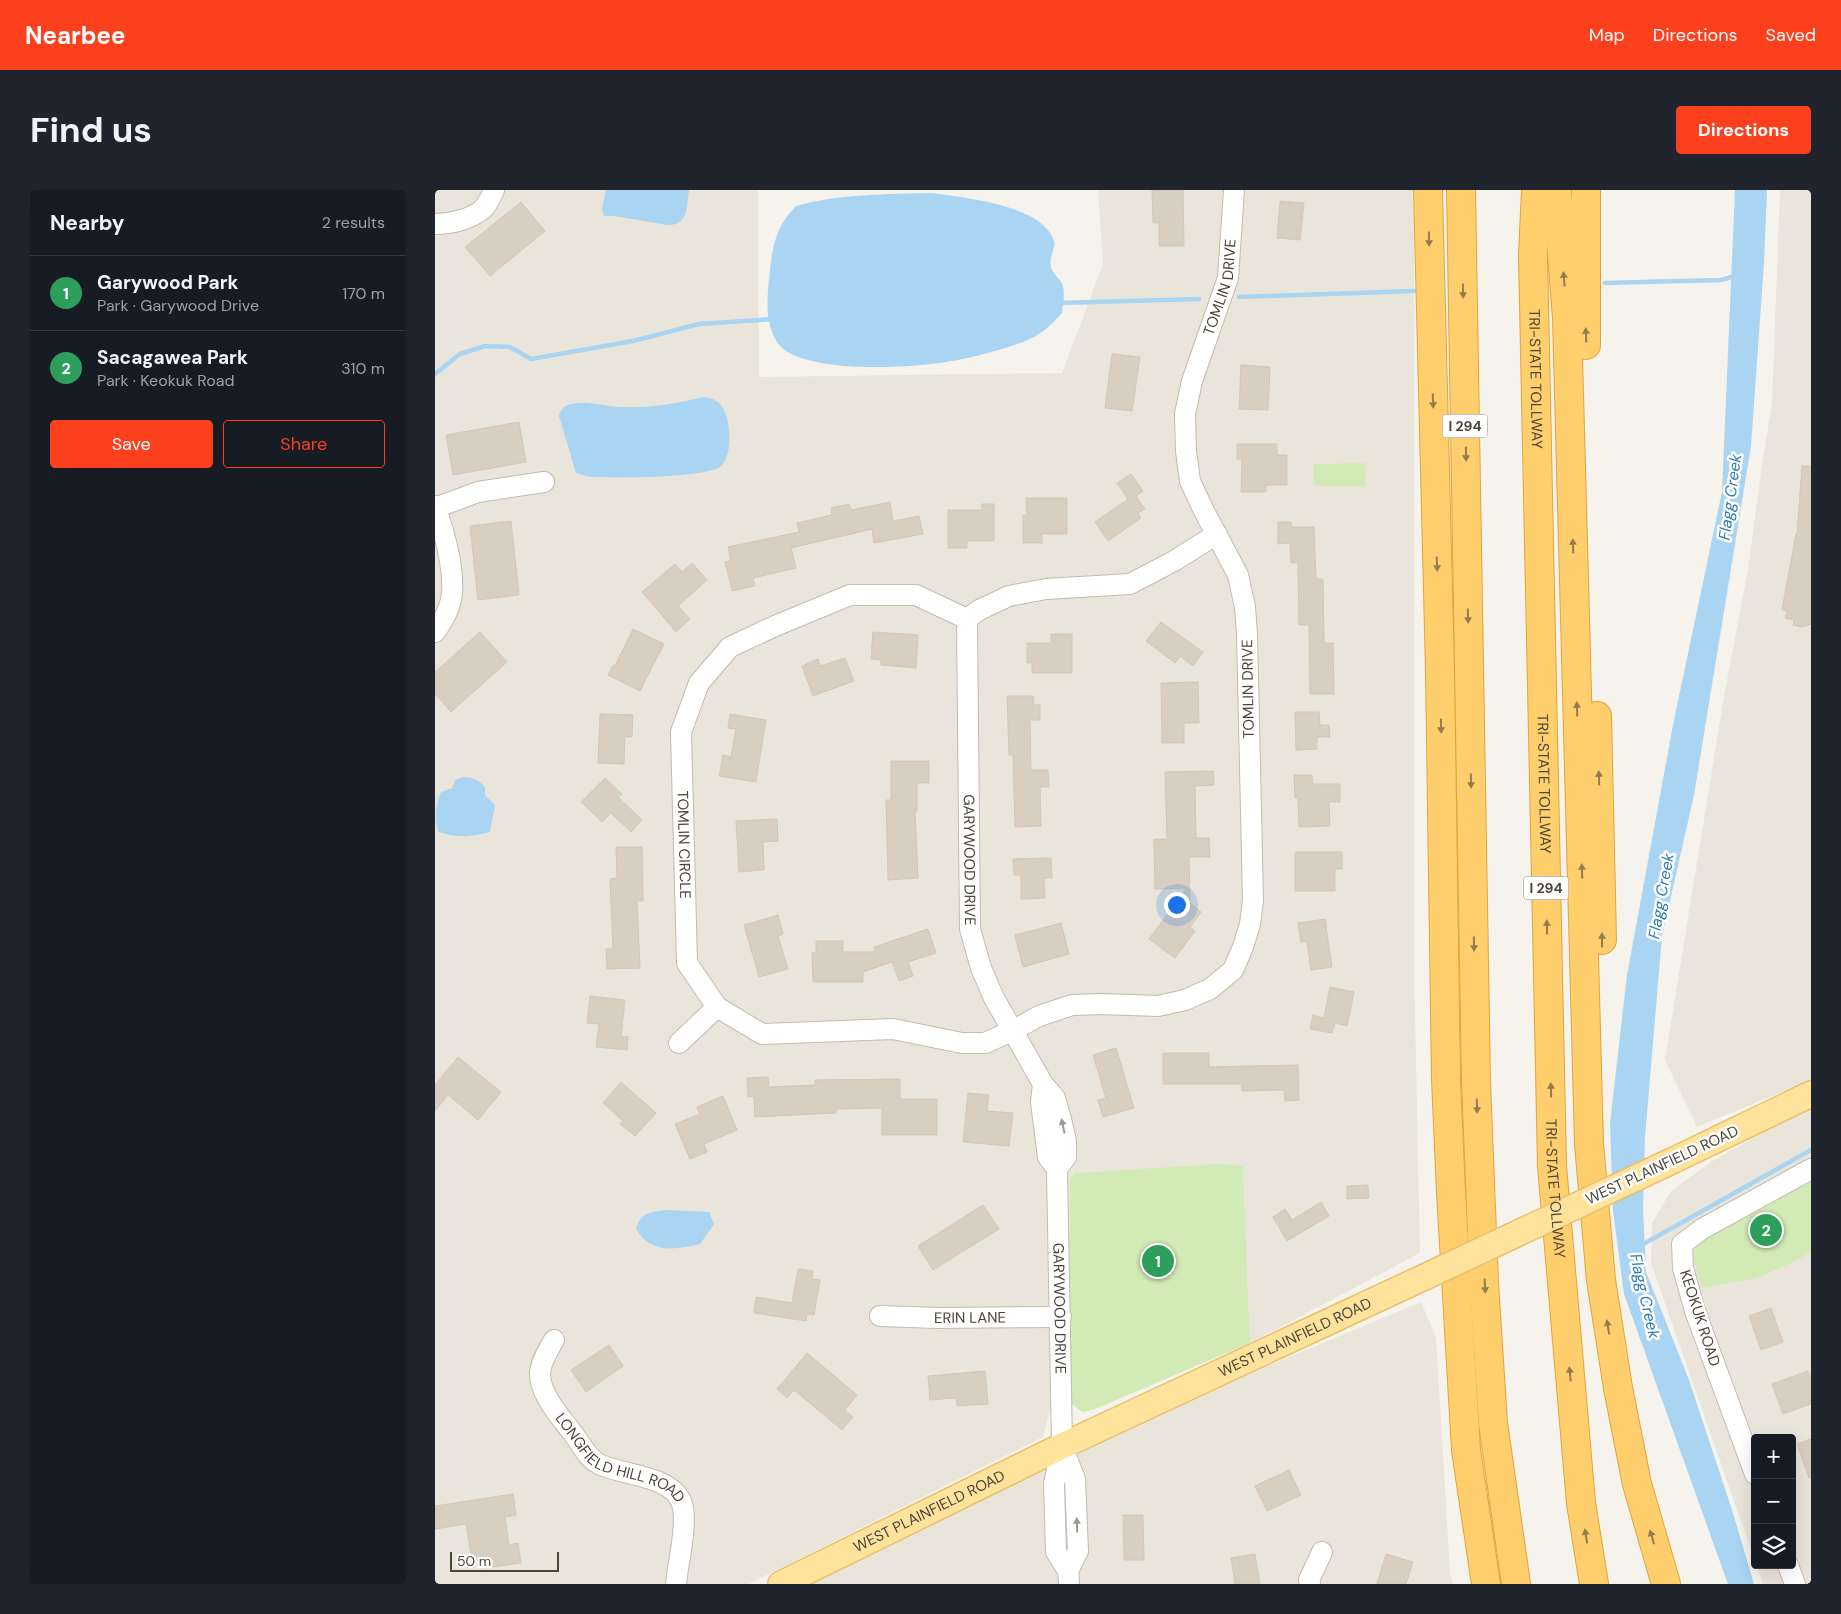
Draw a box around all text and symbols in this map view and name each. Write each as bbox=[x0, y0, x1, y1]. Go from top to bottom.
text: Nearbee bbox=[25, 20, 125, 51]
text: Map bbox=[1589, 23, 1625, 47]
text: Directions bbox=[1653, 23, 1738, 47]
text: Saved bbox=[1766, 23, 1816, 47]
button: Directions bbox=[1676, 106, 1811, 154]
text: Find us bbox=[30, 107, 152, 153]
text: Nearby bbox=[50, 209, 124, 237]
text: 2 results bbox=[322, 212, 385, 233]
one-way arrow bbox=[1425, 231, 1433, 247]
street label: TOMLIN DRIVE bbox=[1199, 238, 1241, 338]
text: Garywood Park bbox=[97, 270, 238, 295]
one-way arrow bbox=[1560, 271, 1568, 287]
text: 1 bbox=[63, 283, 69, 304]
text: 170 m bbox=[342, 283, 385, 304]
one-way arrow bbox=[1459, 283, 1467, 299]
text: Park · Garywood Drive bbox=[97, 295, 259, 316]
street label: TRI-STATE TOLLWAY bbox=[1524, 309, 1547, 449]
one-way arrow bbox=[1582, 327, 1590, 343]
text: Sacagawea Park bbox=[97, 345, 248, 370]
text: 2 bbox=[61, 358, 71, 379]
text: 310 m bbox=[341, 358, 385, 379]
text: Park · Keokuk Road bbox=[97, 370, 234, 391]
one-way arrow bbox=[1429, 393, 1437, 409]
road number: I 294 bbox=[1443, 415, 1487, 438]
button: Save bbox=[50, 420, 213, 468]
button: Share bbox=[223, 420, 385, 468]
one-way arrow bbox=[1462, 446, 1470, 462]
water label: Flagg Creek bbox=[1714, 452, 1747, 541]
one-way arrow bbox=[1569, 538, 1577, 554]
one-way arrow bbox=[1434, 556, 1442, 572]
one-way arrow bbox=[1464, 608, 1472, 624]
street label: TOMLIN DRIVE bbox=[1237, 639, 1259, 739]
one-way arrow bbox=[1573, 700, 1581, 716]
street label: TRI-STATE TOLLWAY bbox=[1533, 714, 1555, 854]
one-way arrow bbox=[1437, 718, 1445, 734]
one-way arrow bbox=[1594, 770, 1602, 786]
one-way arrow bbox=[1467, 774, 1475, 790]
street label: TOMLIN CIRCLE bbox=[673, 790, 695, 899]
street label: GARYWOOD DRIVE bbox=[959, 794, 980, 926]
water label: Flagg Creek bbox=[1643, 851, 1679, 941]
one-way arrow bbox=[1577, 863, 1585, 879]
road number: I 294 bbox=[1523, 876, 1569, 900]
your location bbox=[1164, 892, 1190, 918]
one-way arrow bbox=[1543, 919, 1551, 935]
one-way arrow bbox=[1598, 932, 1606, 948]
one-way arrow bbox=[1470, 936, 1478, 952]
one-way arrow bbox=[1547, 1082, 1555, 1098]
one-way arrow bbox=[1474, 1099, 1482, 1115]
one-way arrow bbox=[1058, 1117, 1066, 1133]
street label: TRI-STATE TOLLWAY bbox=[1541, 1119, 1570, 1259]
street label: WEST PLAINFIELD ROAD bbox=[1582, 1121, 1742, 1209]
pin: 2 bbox=[1750, 1211, 1782, 1249]
street label: GARYWOOD DRIVE bbox=[1048, 1242, 1071, 1374]
pin: 1 bbox=[1142, 1242, 1174, 1280]
water label: Flagg Creek bbox=[1625, 1251, 1665, 1341]
street label: KEOKUK ROAD bbox=[1675, 1267, 1725, 1369]
one-way arrow bbox=[1481, 1278, 1489, 1294]
street label: WEST PLAINFIELD ROAD bbox=[1215, 1293, 1375, 1382]
street label: ERIN LANE bbox=[934, 1307, 1006, 1328]
one-way arrow bbox=[1604, 1318, 1612, 1334]
one-way arrow bbox=[1566, 1366, 1574, 1382]
street label: LONGFIELD HILL ROAD bbox=[551, 1409, 690, 1506]
map controls bbox=[1751, 1434, 1796, 1569]
button: + bbox=[1751, 1434, 1796, 1479]
street label: WEST PLAINFIELD ROAD bbox=[850, 1466, 1008, 1557]
button: − bbox=[1751, 1479, 1796, 1524]
one-way arrow bbox=[1072, 1517, 1080, 1533]
button: layers bbox=[1751, 1524, 1796, 1569]
one-way arrow bbox=[1582, 1527, 1590, 1543]
one-way arrow bbox=[1648, 1530, 1656, 1545]
scale bar bbox=[450, 1549, 559, 1572]
text: 50 m bbox=[457, 1552, 491, 1570]

